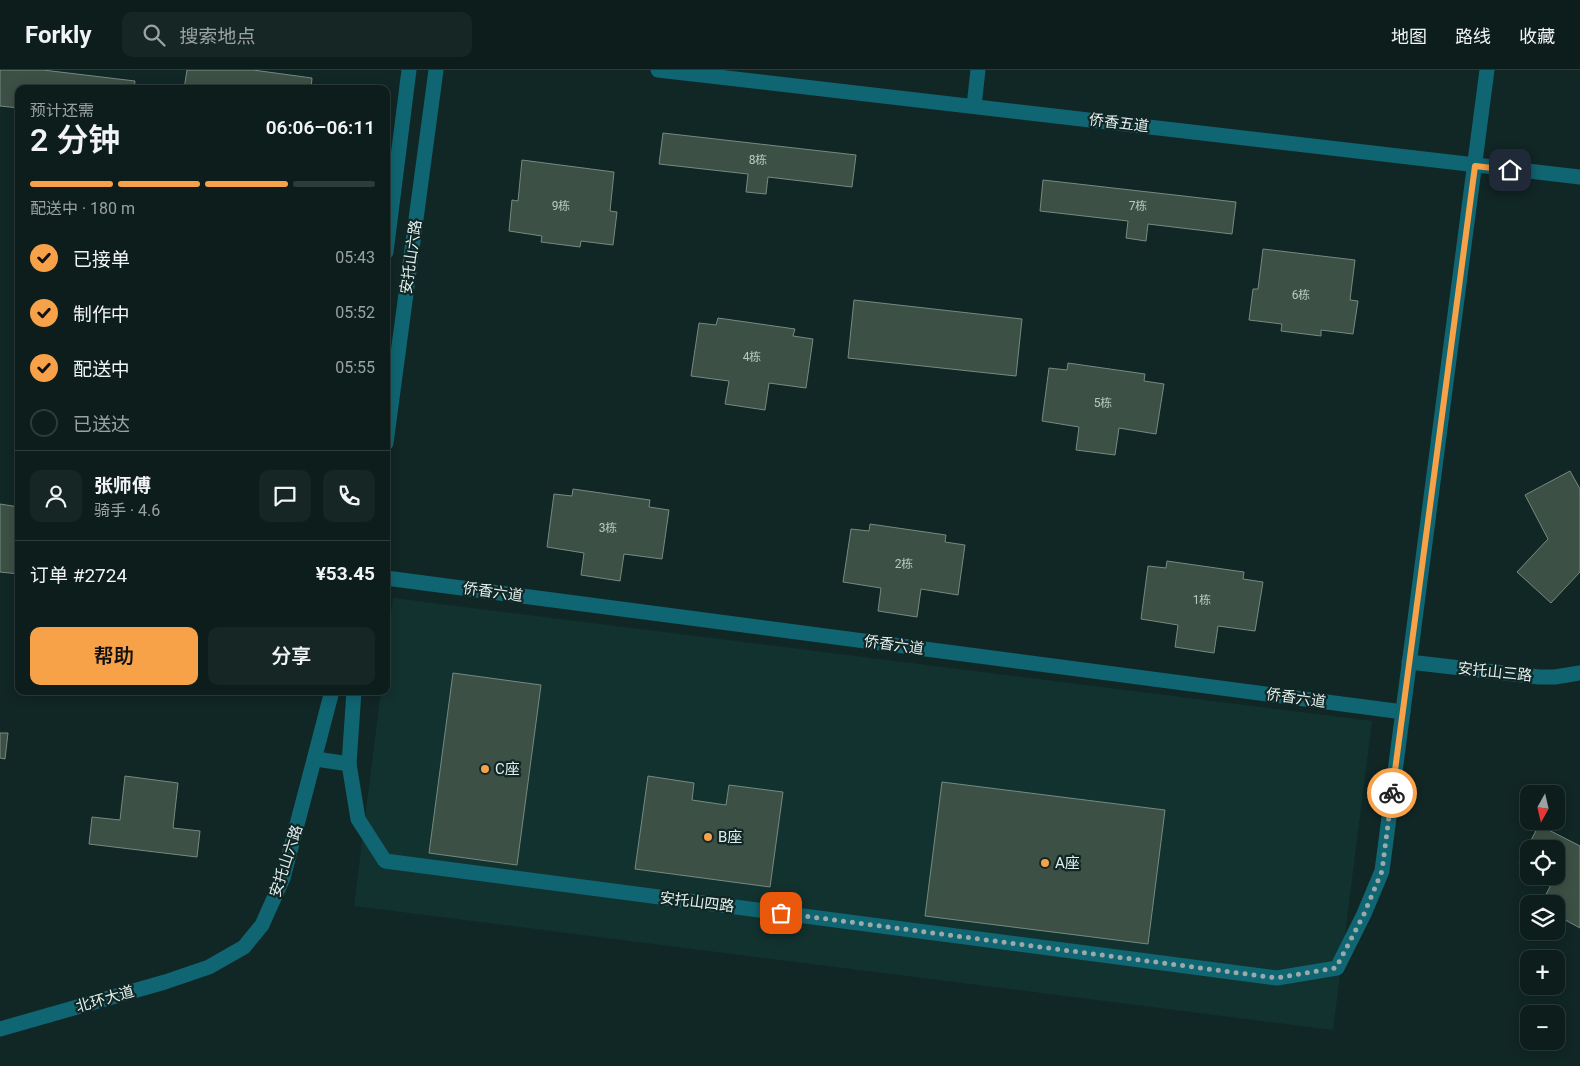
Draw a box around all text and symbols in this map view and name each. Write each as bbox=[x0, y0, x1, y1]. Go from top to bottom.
search box bbox=[122, 12, 472, 57]
text: Forkly bbox=[25, 21, 92, 49]
icon: search bbox=[140, 21, 168, 49]
text: 搜索地点 bbox=[180, 25, 256, 48]
text: 地图 bbox=[1391, 26, 1427, 47]
text: 路线 bbox=[1455, 26, 1491, 47]
text: 收藏 bbox=[1519, 26, 1555, 47]
text: 预计还需 bbox=[30, 101, 94, 120]
street label: 侨香五道 bbox=[1088, 110, 1150, 136]
text: 06:06–06:11 bbox=[266, 116, 375, 139]
text: 2 分钟 bbox=[30, 121, 120, 159]
pin bbox=[1489, 149, 1531, 191]
house number: 8栋 bbox=[749, 153, 767, 167]
icon: home bbox=[1496, 156, 1524, 184]
text: 配送中 · 180 m bbox=[30, 199, 135, 218]
house number: 9栋 bbox=[552, 199, 570, 213]
house number: 7栋 bbox=[1129, 199, 1147, 213]
street label: 安托山六路 bbox=[397, 219, 425, 295]
icon: check bbox=[30, 244, 58, 272]
text: 已接单 bbox=[73, 248, 130, 271]
text: 05:43 bbox=[335, 248, 375, 267]
house number: 6栋 bbox=[1292, 288, 1310, 302]
icon: check bbox=[30, 299, 58, 327]
text: 制作中 bbox=[73, 303, 130, 326]
text: 05:52 bbox=[335, 303, 375, 322]
house number: 4栋 bbox=[743, 350, 761, 364]
icon: check bbox=[30, 354, 58, 382]
text: 配送中 bbox=[73, 358, 130, 381]
text: 05:55 bbox=[335, 358, 375, 377]
house number: 5栋 bbox=[1094, 396, 1112, 410]
text: 已送达 bbox=[73, 413, 130, 436]
button: person bbox=[30, 470, 82, 522]
button: chat bbox=[259, 470, 311, 522]
button: phone bbox=[323, 470, 375, 522]
text: 张师傅 bbox=[94, 474, 151, 497]
text: 骑手 · 4.6 bbox=[94, 501, 160, 520]
house number: 3栋 bbox=[599, 521, 617, 535]
house number: 2栋 bbox=[895, 557, 913, 571]
text: ¥53.45 bbox=[316, 562, 375, 585]
text: 订单 #2724 bbox=[30, 564, 127, 587]
street label: 侨香六道 bbox=[462, 579, 524, 605]
house number: 1栋 bbox=[1193, 593, 1211, 607]
button: 帮助 bbox=[30, 627, 198, 685]
button: 分享 bbox=[208, 627, 375, 685]
street label: 侨香六道 bbox=[863, 632, 925, 658]
street label: 安托山三路 bbox=[1457, 659, 1533, 685]
street label: 侨香六道 bbox=[1265, 685, 1327, 711]
place label: C座 bbox=[495, 760, 520, 778]
marker: C座 bbox=[479, 763, 491, 775]
courier bbox=[1367, 768, 1417, 818]
icon: bike bbox=[1378, 779, 1406, 807]
north arrow bbox=[1520, 785, 1565, 830]
map controls bbox=[1520, 785, 1565, 1050]
street label: 安托山六路 bbox=[266, 823, 306, 899]
place label: B座 bbox=[718, 828, 742, 846]
marker: B座 bbox=[702, 831, 714, 843]
button: locate bbox=[1520, 840, 1565, 885]
place label: A座 bbox=[1055, 854, 1080, 872]
marker: A座 bbox=[1039, 857, 1051, 869]
street label: 安托山四路 bbox=[659, 888, 735, 916]
pin bbox=[760, 892, 802, 934]
button: layers bbox=[1520, 895, 1565, 940]
icon: bag bbox=[767, 899, 795, 927]
button: + bbox=[1520, 950, 1565, 995]
street label: 北环大道 bbox=[74, 982, 136, 1016]
button: − bbox=[1520, 1005, 1565, 1050]

